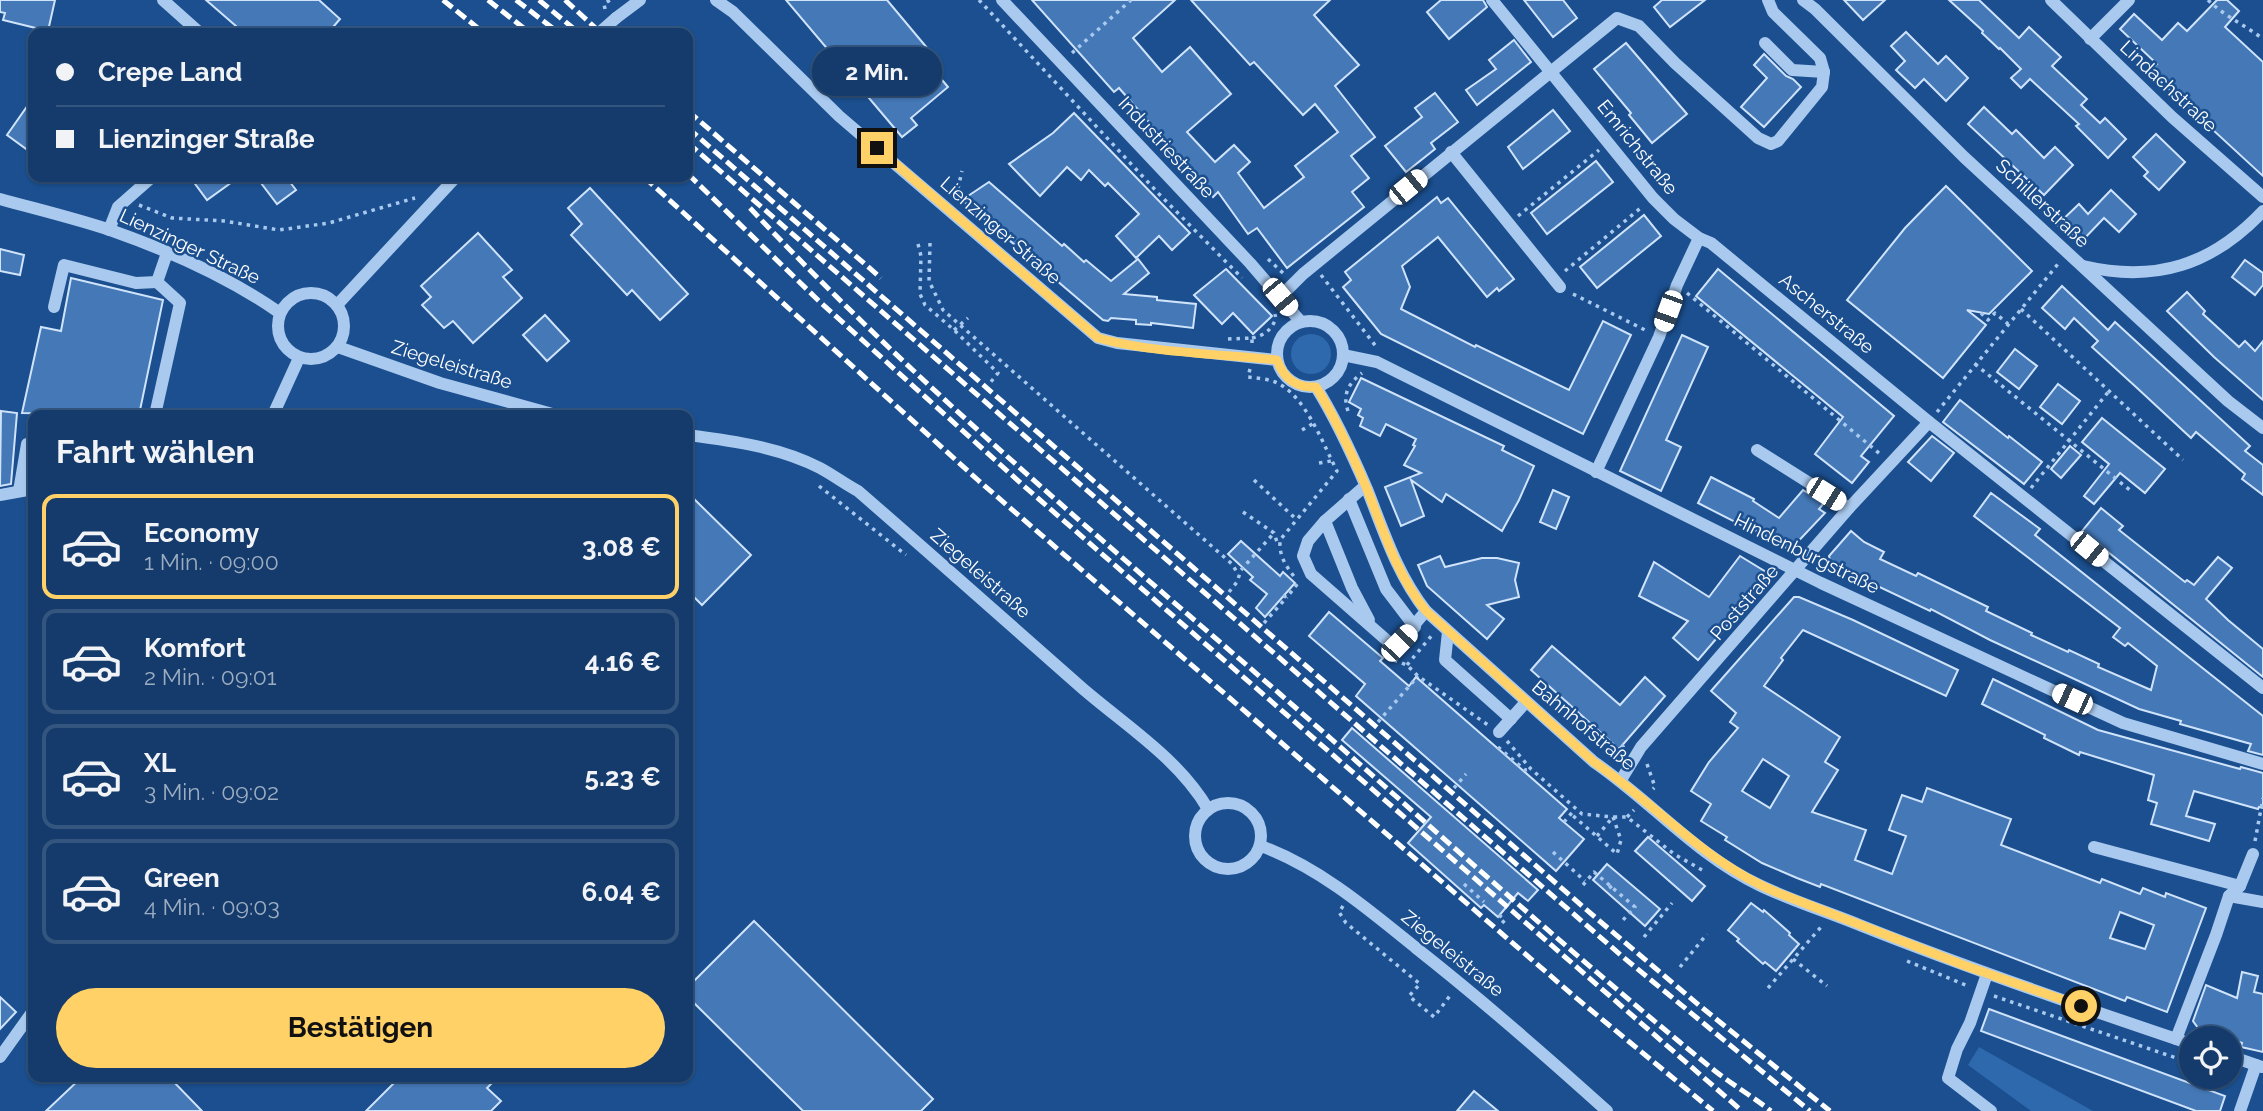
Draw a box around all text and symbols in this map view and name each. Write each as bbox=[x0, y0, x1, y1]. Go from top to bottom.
street label: Lindachstraße bbox=[2116, 36, 2222, 136]
callout: 2 Min. bbox=[812, 46, 942, 96]
text: Crepe Land bbox=[98, 57, 242, 87]
text: 2 Min. bbox=[845, 58, 909, 85]
street label: Industriestraße bbox=[1114, 92, 1220, 202]
street label: Emrichstraße bbox=[1593, 95, 1683, 199]
text: Lienzinger Straße bbox=[98, 124, 315, 154]
route end bbox=[861, 132, 893, 164]
street label: Schillerstraße bbox=[1992, 154, 2094, 252]
car bbox=[1386, 166, 1431, 208]
street label: Lienzinger Straße bbox=[936, 172, 1066, 288]
street label: Lienzinger Straße bbox=[116, 204, 264, 288]
street label: Ascherstraße bbox=[1775, 268, 1879, 358]
car bbox=[1259, 274, 1302, 320]
car bbox=[1651, 288, 1686, 334]
street label: Ziegeleistraße bbox=[389, 335, 515, 393]
text: Fahrt wählen bbox=[56, 433, 255, 470]
car bbox=[1803, 474, 1850, 514]
street label: Hindenburgstraße bbox=[1731, 508, 1883, 598]
icon: car bbox=[60, 515, 123, 578]
text: Economy bbox=[144, 518, 259, 548]
street label: Ziegeleistraße bbox=[927, 524, 1035, 622]
car bbox=[2067, 528, 2112, 570]
text: 3.08 € bbox=[582, 532, 661, 562]
text: 1 Min. · 09:00 bbox=[144, 548, 279, 575]
street label: Poststraße bbox=[1705, 560, 1783, 644]
car bbox=[1377, 621, 1422, 665]
icon: car bbox=[60, 630, 123, 693]
text: Komfort bbox=[144, 633, 246, 663]
text: 4.16 € bbox=[585, 647, 661, 677]
text: 2 Min. · 09:01 bbox=[144, 663, 277, 690]
street label: Bahnhofstraße bbox=[1528, 675, 1640, 775]
car bbox=[2049, 681, 2096, 717]
icon: car bbox=[60, 745, 123, 808]
text: XL bbox=[144, 748, 176, 778]
text: 5.23 € bbox=[585, 762, 661, 792]
text: 3 Min. · 09:02 bbox=[144, 778, 279, 805]
icon: car bbox=[60, 860, 123, 923]
text: Green bbox=[144, 863, 220, 893]
text: 6.04 € bbox=[582, 877, 661, 907]
text: 4 Min. · 09:03 bbox=[144, 893, 280, 920]
street label: Ziegeleistraße bbox=[1398, 905, 1508, 1001]
button: Bestätigen bbox=[56, 988, 665, 1068]
route start bbox=[2065, 990, 2097, 1022]
map controls bbox=[2179, 1026, 2242, 1089]
button: locate bbox=[2179, 1026, 2242, 1089]

